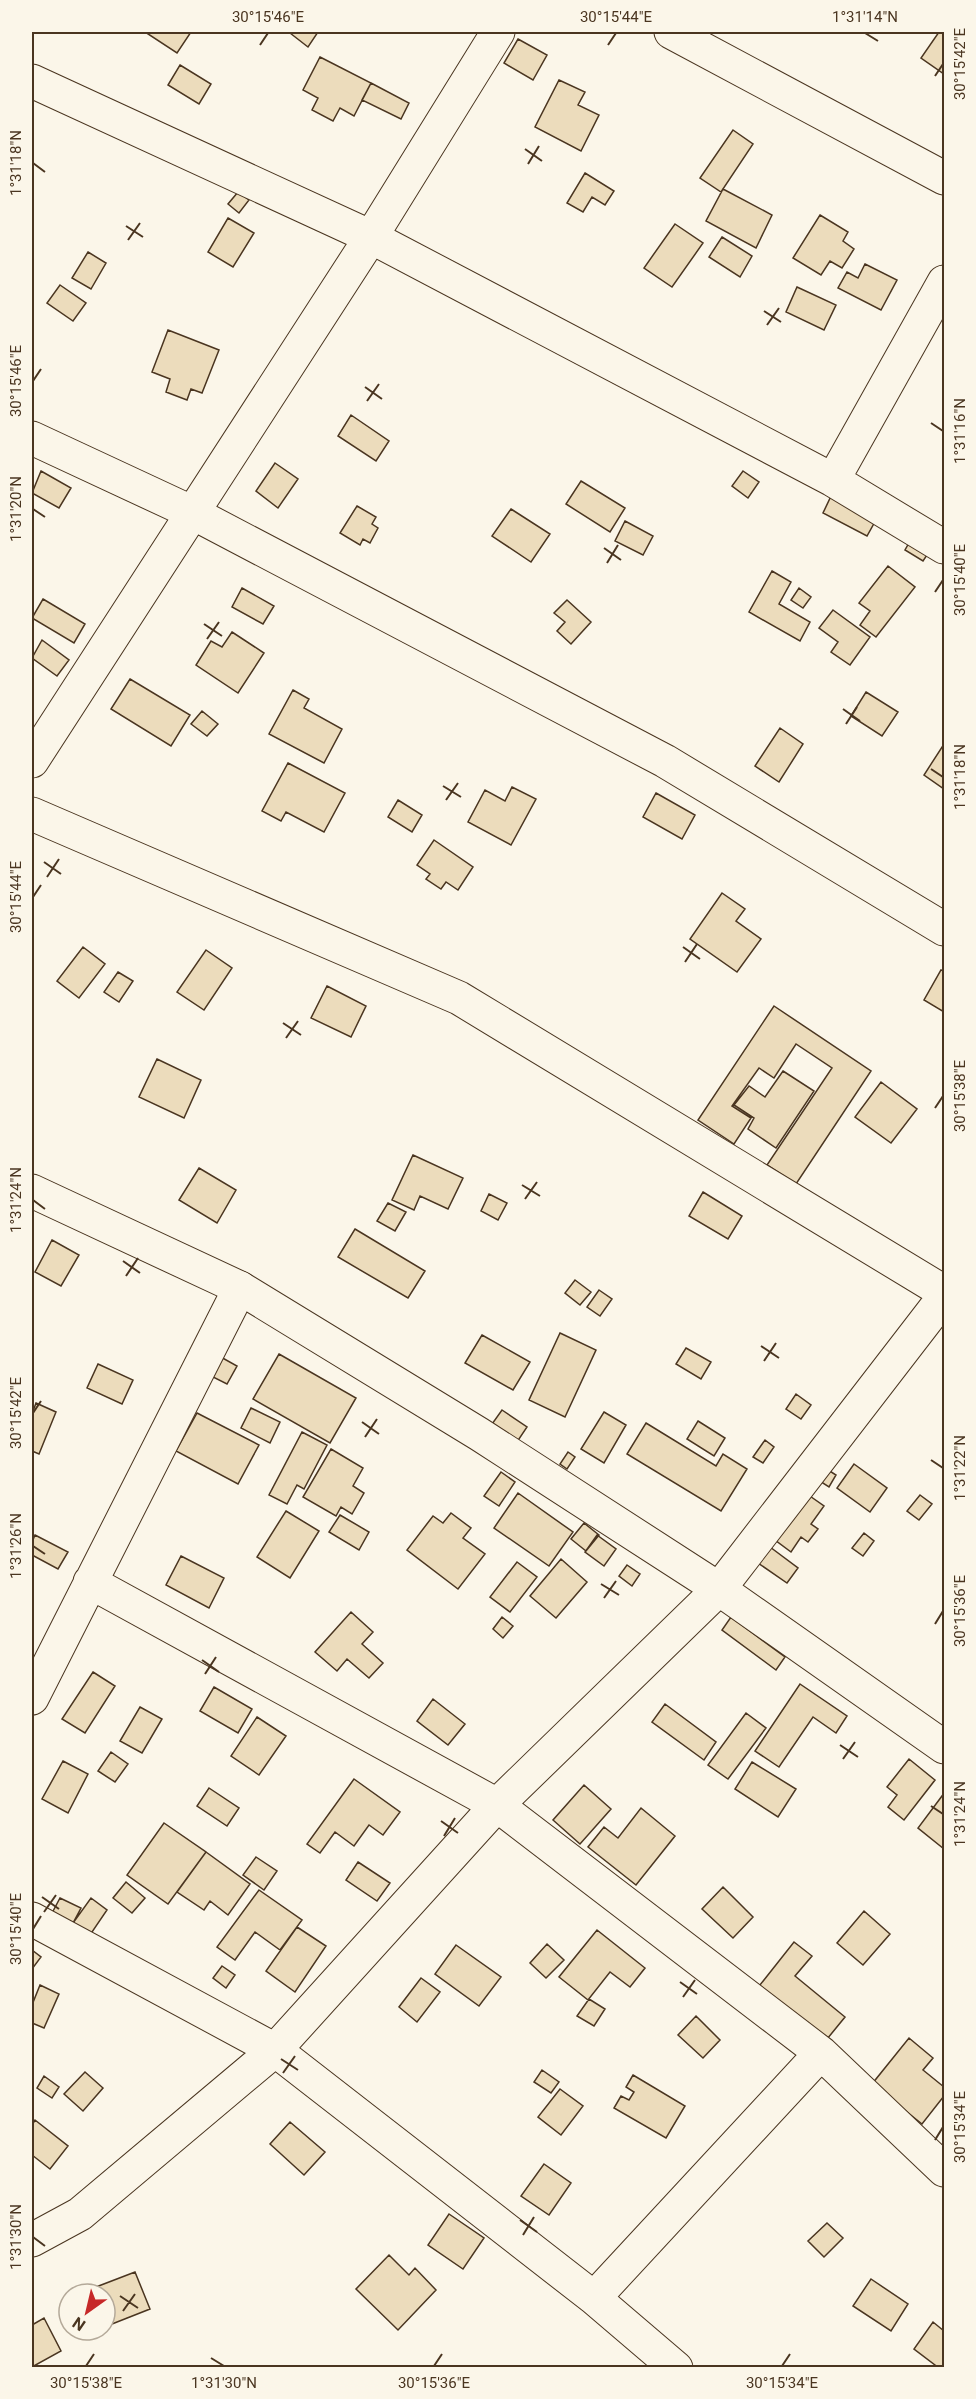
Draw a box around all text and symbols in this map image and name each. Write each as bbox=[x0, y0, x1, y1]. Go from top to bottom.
text: 30°15'46"E bbox=[232, 8, 305, 26]
text: 30°15'44"E bbox=[580, 8, 653, 26]
text: 1°31'14"N bbox=[832, 8, 898, 26]
text: 30°15'42"E bbox=[951, 27, 969, 100]
text: 1°31'18"N bbox=[7, 130, 25, 196]
text: 30°15'46"E bbox=[7, 344, 25, 417]
text: 1°31'16"N bbox=[951, 398, 969, 464]
text: 1°31'20"N bbox=[7, 476, 25, 542]
text: 30°15'40"E bbox=[951, 543, 969, 616]
text: 1°31'18"N bbox=[951, 744, 969, 810]
text: 30°15'44"E bbox=[7, 860, 25, 933]
text: 30°15'38"E bbox=[951, 1059, 969, 1132]
text: 1°31'24"N bbox=[7, 1167, 25, 1233]
text: 30°15'42"E bbox=[7, 1376, 25, 1449]
text: 1°31'22"N bbox=[951, 1435, 969, 1501]
text: 1°31'26"N bbox=[7, 1513, 25, 1579]
text: 30°15'36"E bbox=[951, 1574, 969, 1647]
text: 1°31'24"N bbox=[951, 1781, 969, 1847]
text: 30°15'40"E bbox=[7, 1892, 25, 1965]
text: 30°15'34"E bbox=[951, 2090, 969, 2163]
text: 1°31'30"N bbox=[7, 2204, 25, 2270]
north arrow bbox=[57, 2282, 117, 2342]
text: N bbox=[69, 2313, 89, 2335]
text: 30°15'38"E bbox=[50, 2374, 123, 2392]
text: 1°31'30"N bbox=[191, 2374, 257, 2392]
text: 30°15'36"E bbox=[398, 2374, 471, 2392]
text: 30°15'34"E bbox=[746, 2374, 819, 2392]

